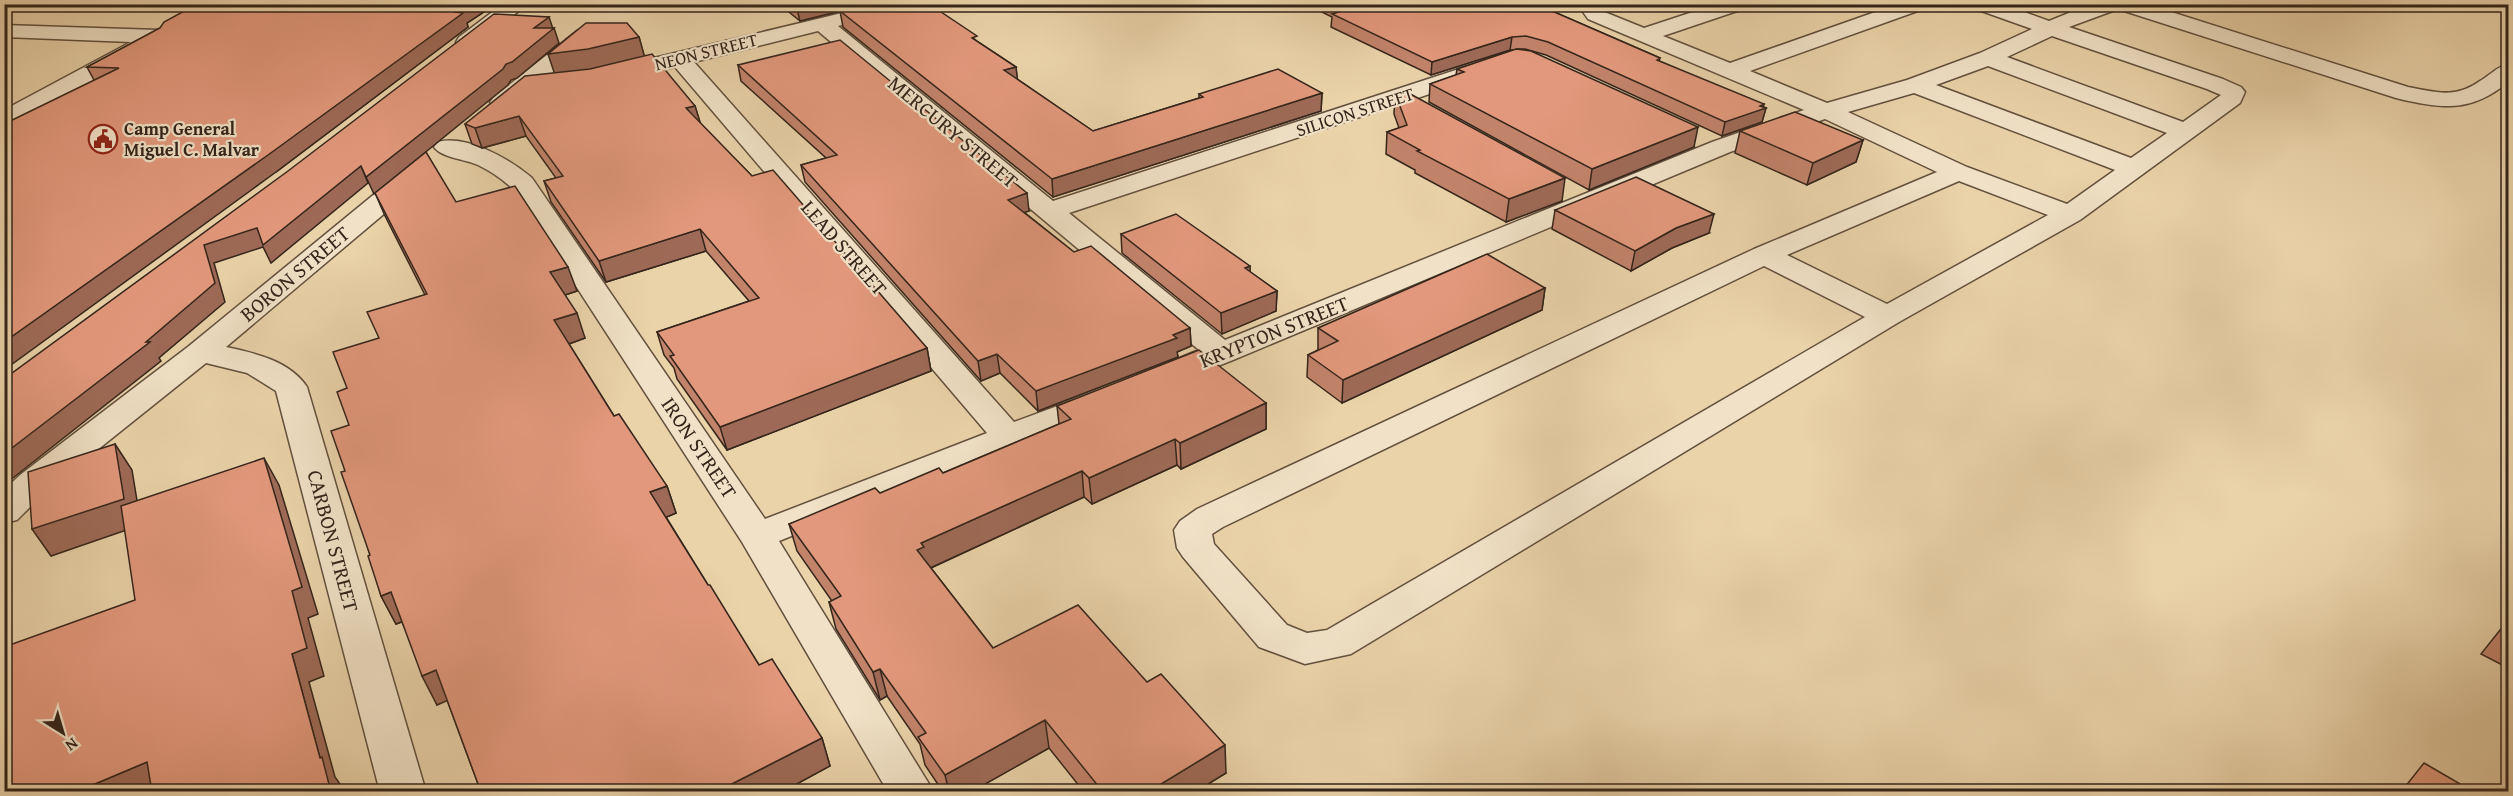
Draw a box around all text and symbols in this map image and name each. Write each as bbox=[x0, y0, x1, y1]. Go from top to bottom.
street label: NEON STREET bbox=[652, 26, 760, 77]
street label: MERCURY STREET bbox=[881, 68, 1025, 196]
street label: SILICON STREET bbox=[1292, 80, 1417, 143]
place label: Camp General Miguel C. Malvar bbox=[124, 115, 260, 163]
public building icon: Camp General Miguel C. Malvar bbox=[87, 123, 119, 155]
street label: LEAD STREET bbox=[794, 193, 895, 303]
street label: BORON STREET bbox=[233, 218, 357, 329]
street label: KRYPTON STREET bbox=[1195, 287, 1353, 376]
street label: IRON STREET bbox=[654, 391, 745, 505]
street label: CARBON STREET bbox=[300, 466, 367, 616]
north arrow bbox=[33, 703, 93, 763]
text: N bbox=[60, 732, 84, 758]

